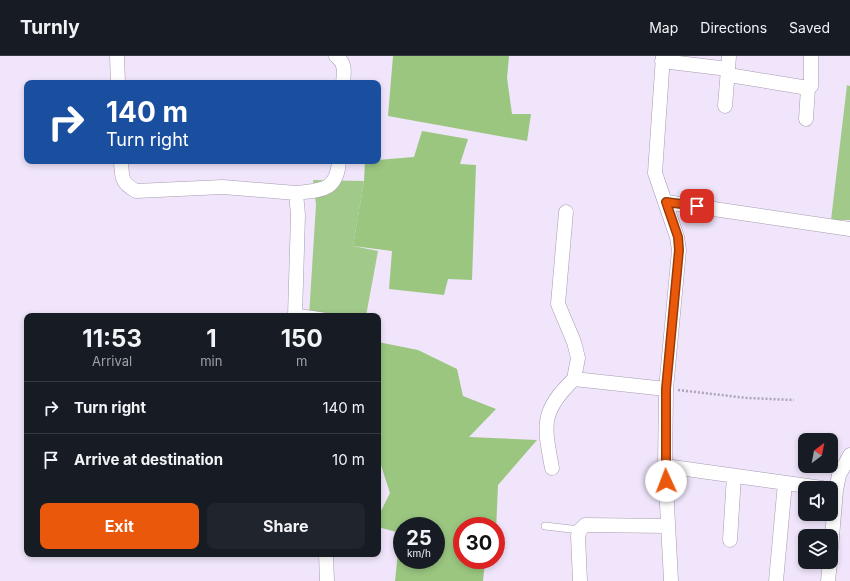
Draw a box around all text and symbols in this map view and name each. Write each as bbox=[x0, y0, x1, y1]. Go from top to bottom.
text: Turnly bbox=[20, 16, 80, 39]
text: Map bbox=[649, 19, 678, 36]
text: Directions bbox=[700, 19, 767, 36]
text: Saved bbox=[789, 19, 830, 36]
text: 140 m bbox=[106, 95, 188, 129]
icon: right bbox=[40, 96, 92, 148]
text: Turn right bbox=[106, 129, 189, 150]
pin bbox=[680, 189, 714, 223]
icon: arrive bbox=[686, 195, 708, 217]
text: 11:53 bbox=[82, 324, 142, 353]
text: 1 bbox=[206, 324, 216, 353]
text: 150 bbox=[281, 324, 323, 353]
text: Arrival bbox=[92, 353, 132, 369]
text: min bbox=[200, 353, 222, 369]
text: m bbox=[296, 353, 307, 369]
icon: right bbox=[40, 397, 62, 419]
text: Turn right bbox=[74, 398, 146, 417]
text: 140 m bbox=[322, 398, 365, 417]
north arrow bbox=[798, 433, 838, 473]
map controls bbox=[798, 433, 838, 569]
icon: arrive bbox=[40, 449, 62, 471]
text: Arrive at destination bbox=[74, 450, 223, 469]
text: 10 m bbox=[332, 450, 365, 469]
position arrow bbox=[645, 460, 687, 502]
button: sound bbox=[798, 481, 838, 521]
button: Exit bbox=[40, 503, 199, 549]
button: Share bbox=[207, 503, 365, 549]
speed limit sign: 30 bbox=[453, 517, 505, 569]
text: 25 bbox=[406, 526, 432, 550]
button: layers bbox=[798, 529, 838, 569]
text: km/h bbox=[407, 547, 431, 559]

